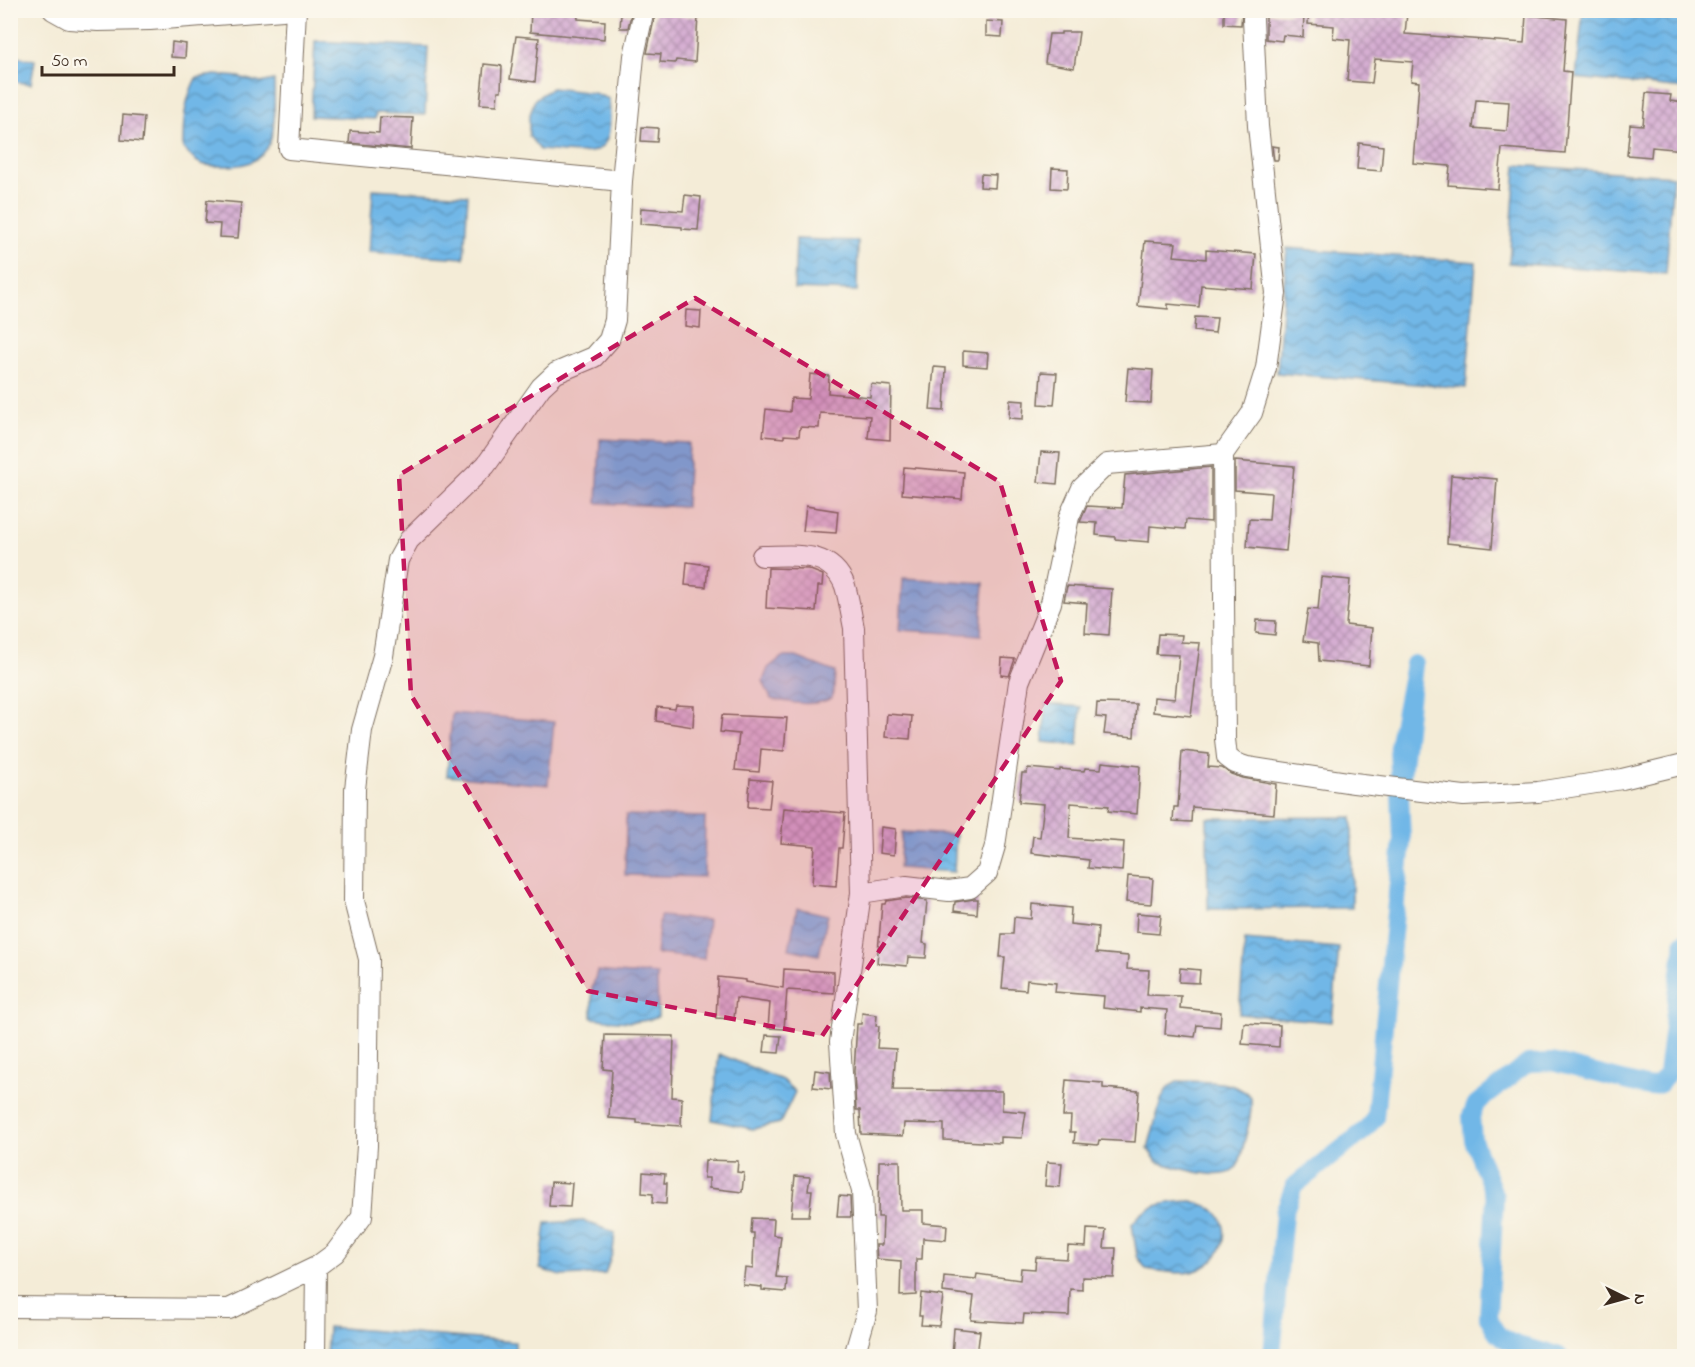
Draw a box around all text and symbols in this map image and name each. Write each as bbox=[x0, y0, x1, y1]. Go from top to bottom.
scale bar bbox=[42, 39, 174, 77]
text: 50 m bbox=[51, 49, 88, 75]
north arrow bbox=[1596, 1268, 1656, 1328]
text: N bbox=[1627, 1293, 1651, 1306]

